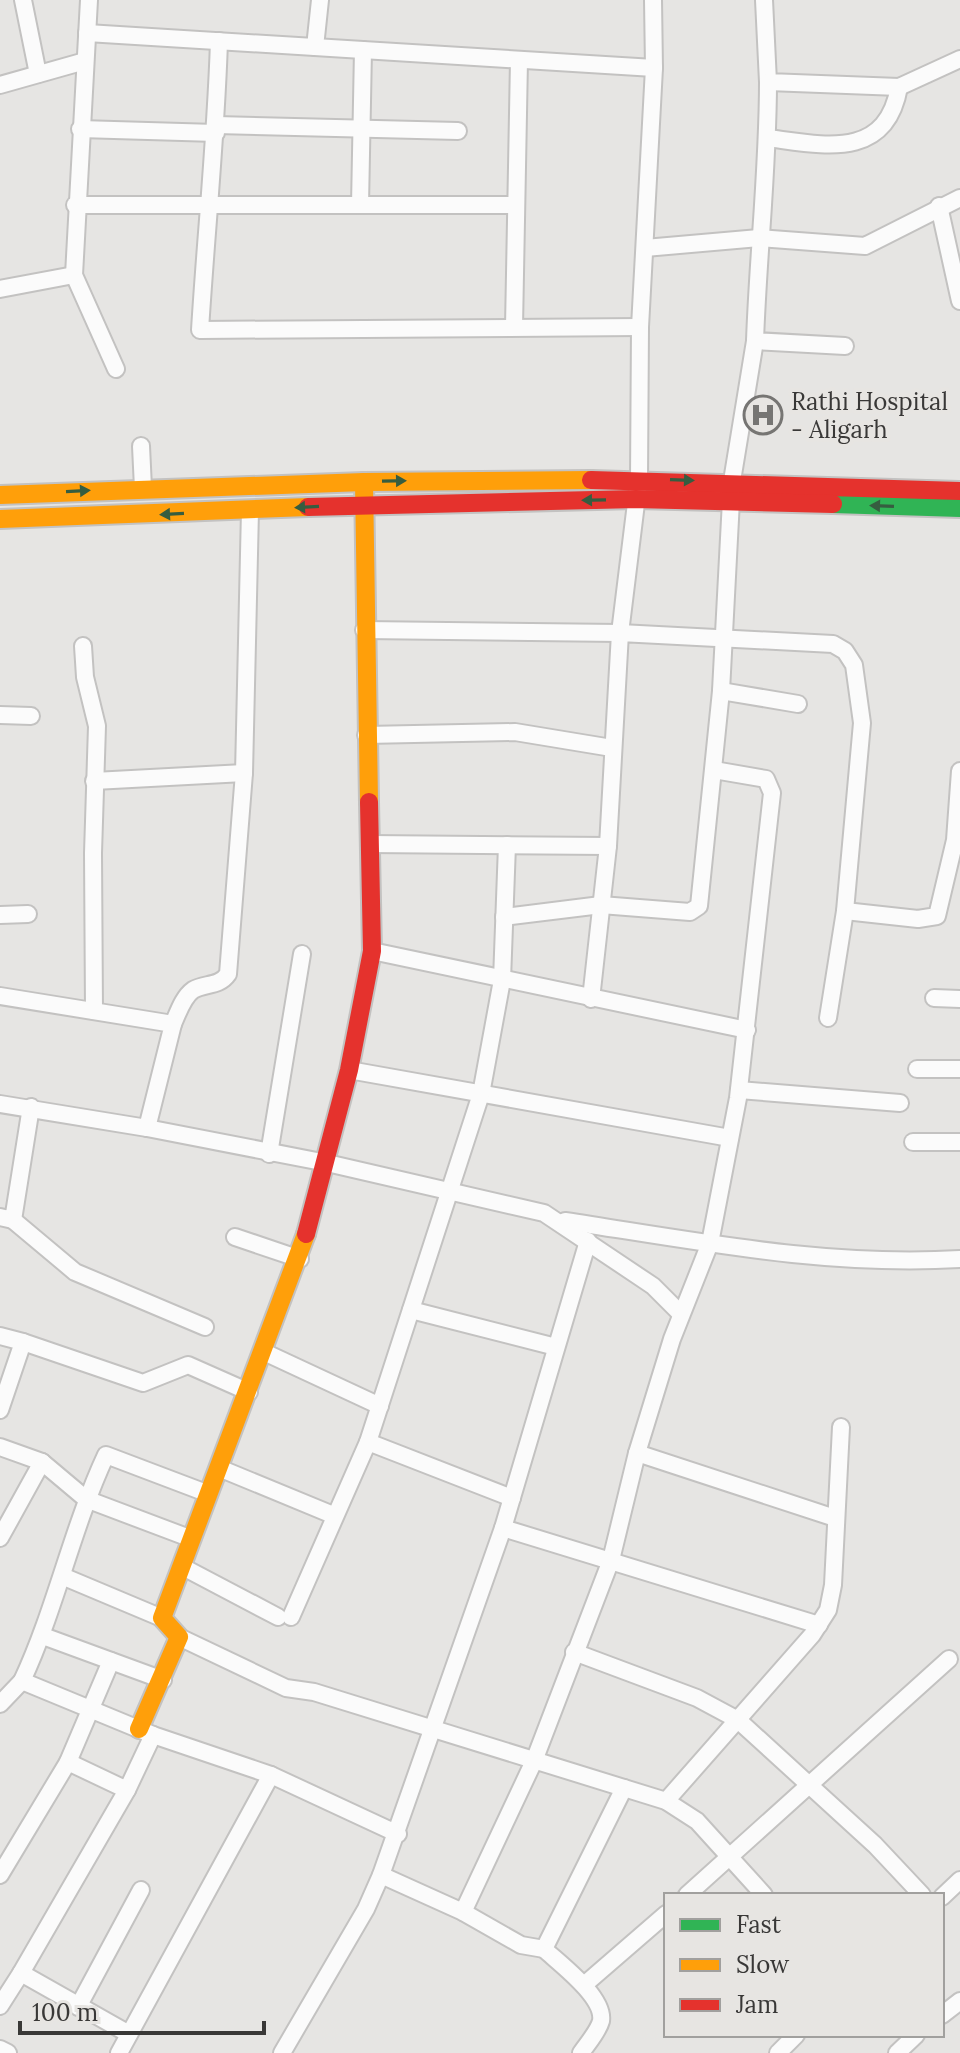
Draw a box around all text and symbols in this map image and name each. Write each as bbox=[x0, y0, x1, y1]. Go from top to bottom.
place label: Rathi Hospital - Aligarh bbox=[791, 386, 948, 445]
hospital icon: Rathi Hospital - Aligarh bbox=[742, 394, 784, 436]
one-way arrow bbox=[670, 474, 695, 486]
one-way arrow bbox=[382, 475, 407, 488]
one-way arrow bbox=[66, 484, 91, 497]
one-way arrow bbox=[581, 493, 606, 506]
one-way arrow bbox=[869, 500, 894, 512]
one-way arrow bbox=[294, 501, 319, 514]
one-way arrow bbox=[159, 508, 184, 521]
legend bbox=[664, 1893, 944, 2037]
text: Fast bbox=[736, 1909, 782, 1940]
text: Slow bbox=[736, 1949, 790, 1980]
scale bar bbox=[20, 1985, 264, 2035]
text: Jam bbox=[735, 1989, 778, 2020]
text: 100 m bbox=[32, 1997, 98, 2028]

